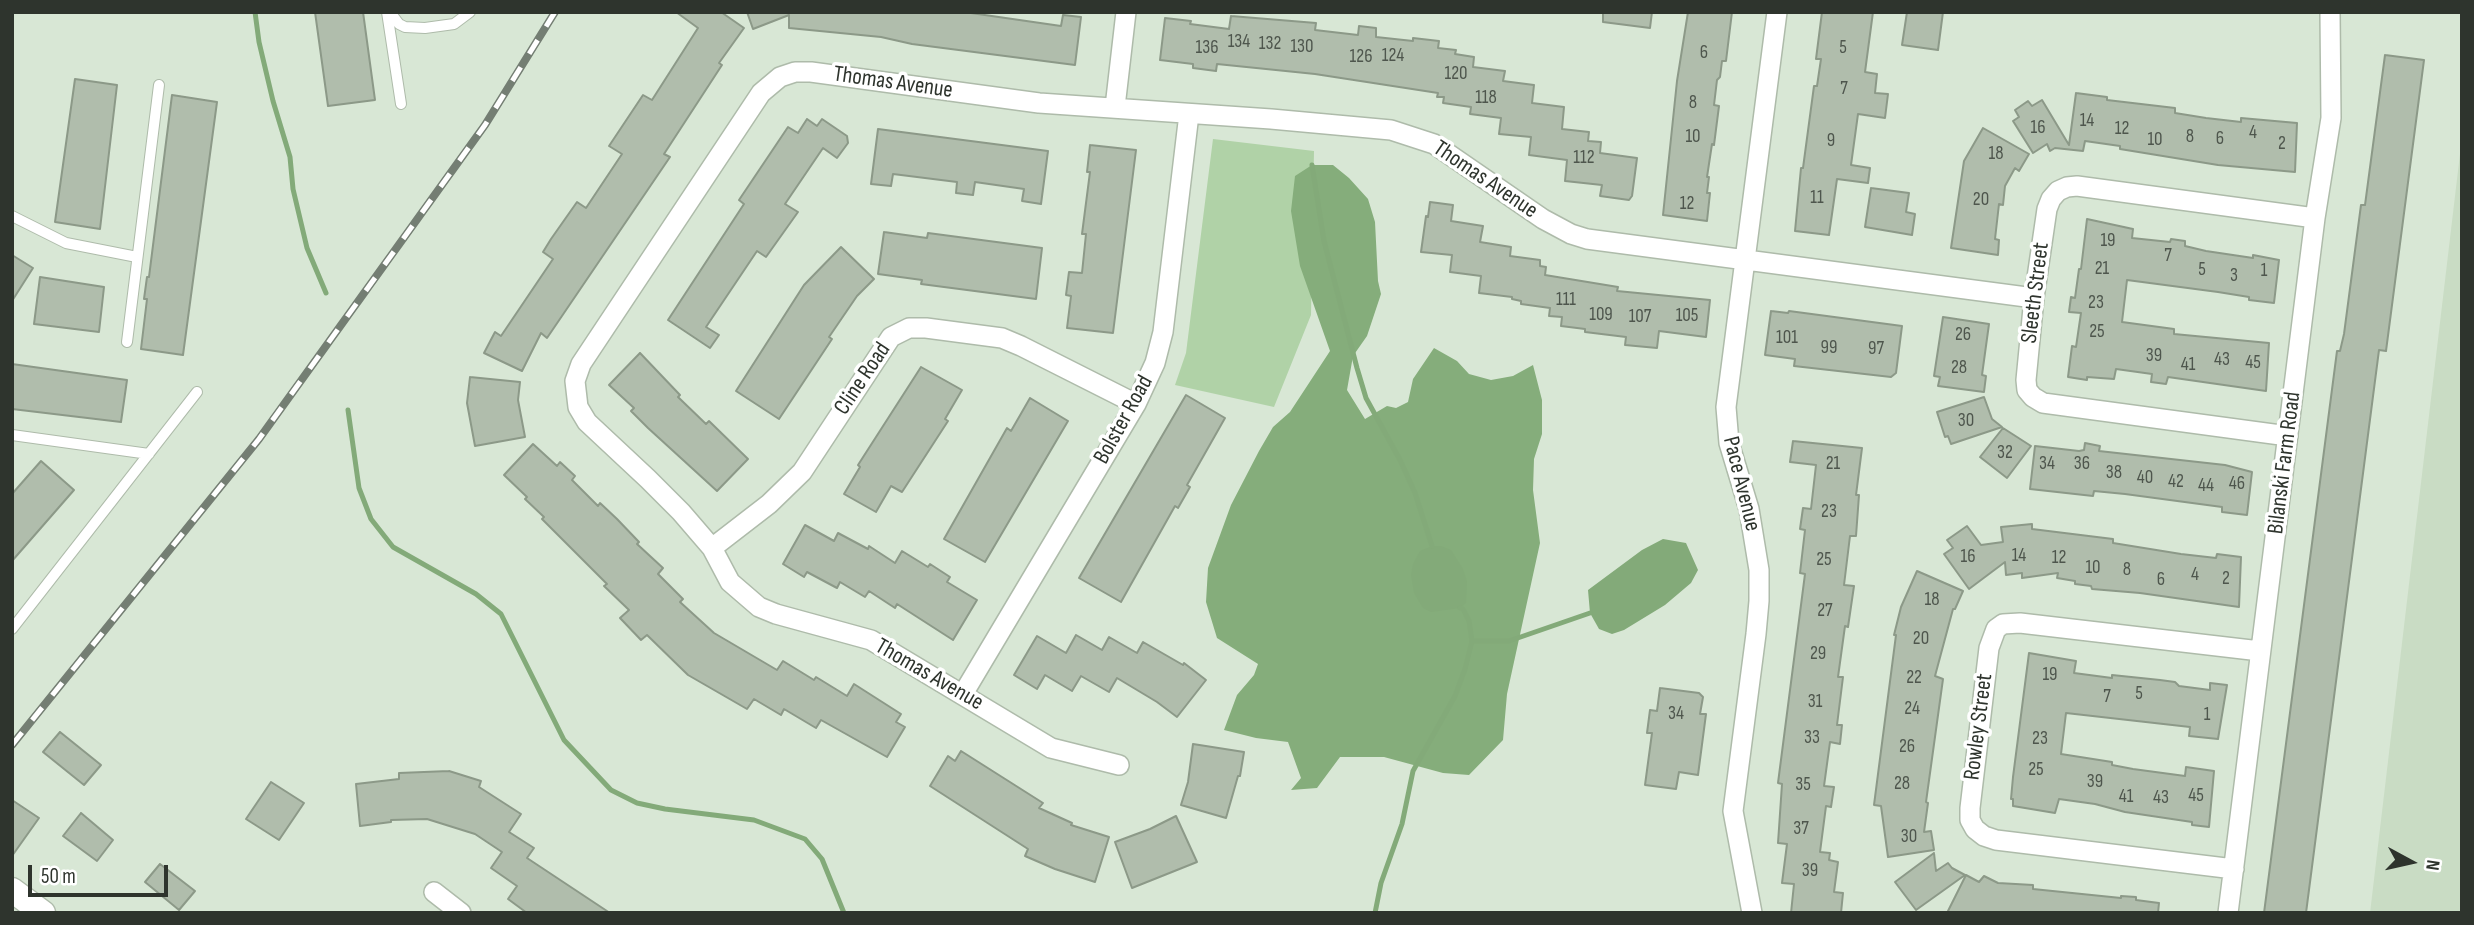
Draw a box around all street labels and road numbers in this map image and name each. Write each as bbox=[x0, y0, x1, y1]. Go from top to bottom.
street label: Thomas Avenue bbox=[832, 61, 954, 105]
street label: Thomas Avenue bbox=[1427, 135, 1543, 225]
street label: Sleeth Street bbox=[2016, 241, 2056, 345]
street label: Cline Road bbox=[829, 338, 897, 420]
street label: Bolster Road bbox=[1088, 371, 1160, 469]
street label: Bilanski Farm Road bbox=[2263, 390, 2307, 536]
street label: Pace Avenue bbox=[1716, 434, 1766, 534]
street label: Thomas Avenue bbox=[870, 633, 988, 717]
street label: Rowley Street bbox=[1959, 672, 1999, 782]

